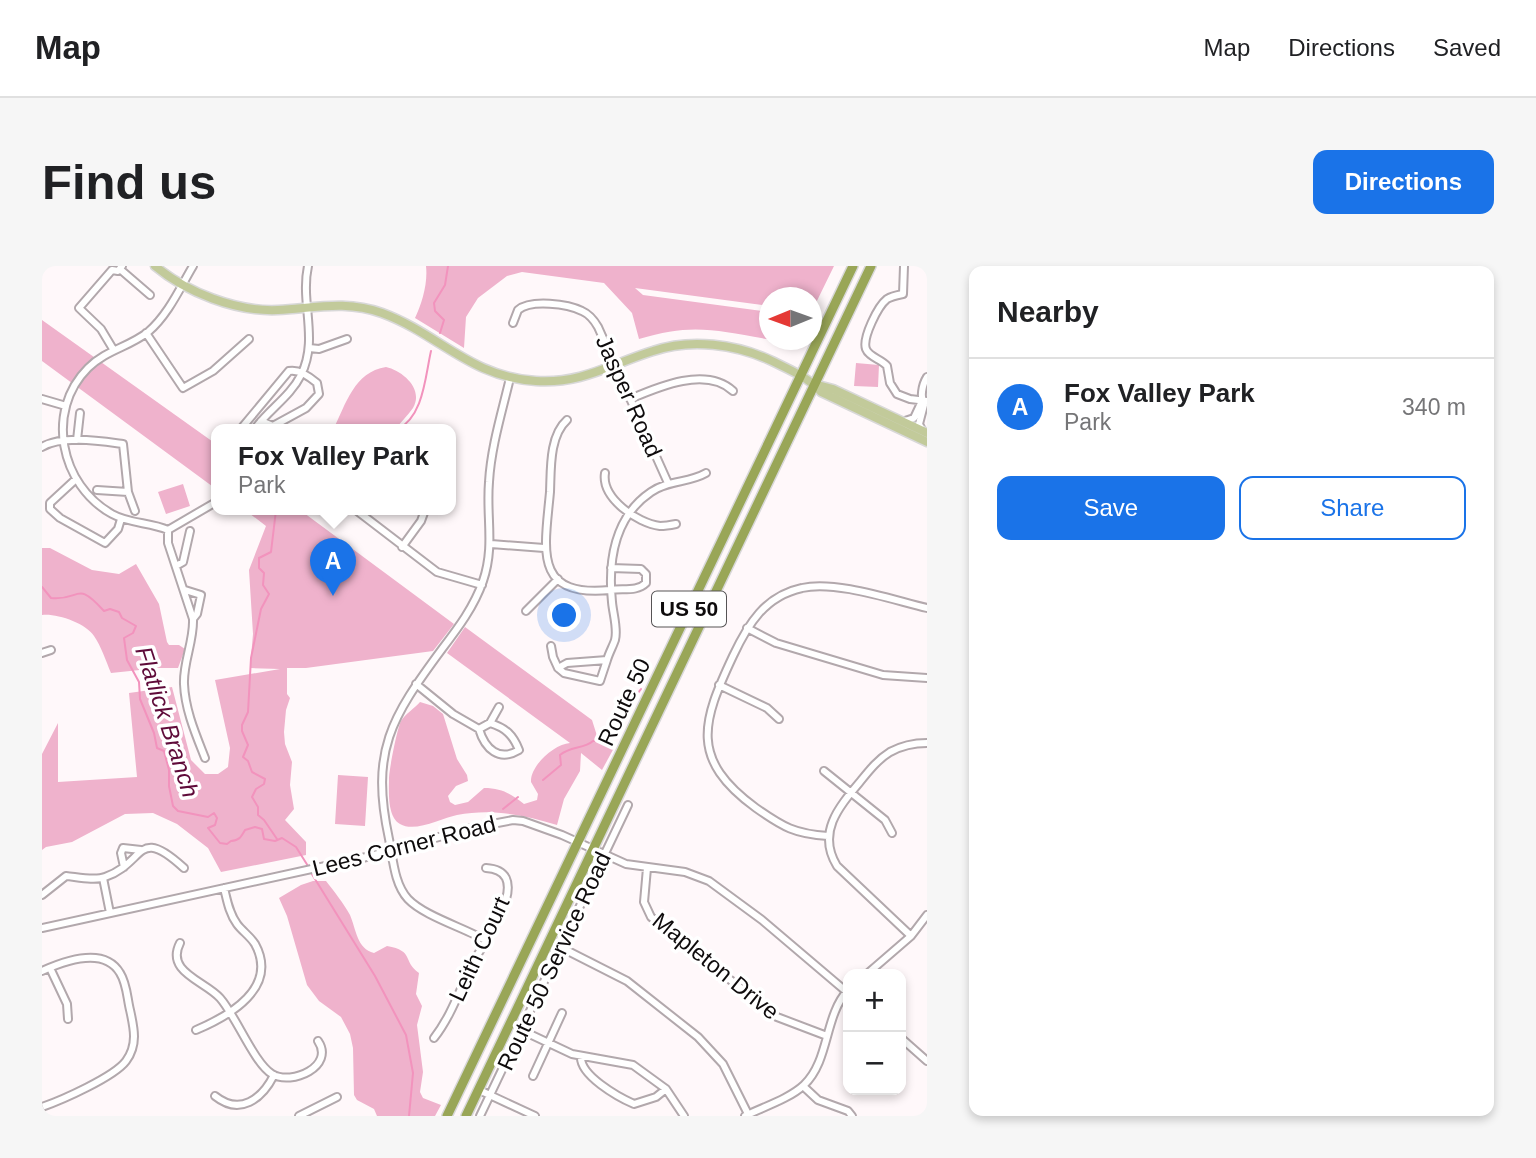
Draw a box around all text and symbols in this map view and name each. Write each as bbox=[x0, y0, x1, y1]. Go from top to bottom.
text: Map bbox=[35, 29, 101, 66]
text: Map bbox=[1204, 34, 1250, 61]
text: Directions bbox=[1288, 34, 1395, 61]
text: Saved bbox=[1433, 34, 1501, 61]
button: Directions bbox=[1313, 150, 1494, 214]
text: Find us bbox=[42, 155, 216, 209]
north arrow bbox=[759, 287, 822, 350]
text: Nearby bbox=[997, 295, 1099, 328]
street label: Jasper Road bbox=[591, 331, 667, 461]
text: Fox Valley Park bbox=[1064, 378, 1255, 408]
text: A bbox=[1012, 394, 1028, 420]
text: 340 m bbox=[1402, 394, 1466, 420]
text: Park bbox=[1064, 409, 1111, 435]
popup bbox=[211, 424, 456, 515]
text: Fox Valley Park bbox=[238, 441, 429, 471]
text: Park bbox=[238, 472, 285, 498]
button: Save bbox=[997, 476, 1225, 540]
button: Share bbox=[1239, 476, 1466, 540]
pin: A bbox=[310, 538, 356, 596]
road number: US 50 bbox=[652, 592, 726, 626]
your location bbox=[547, 598, 581, 632]
water label: Flatlick Branch bbox=[130, 643, 205, 801]
street label: Route 50 bbox=[592, 654, 656, 750]
street label: Lees Corner Road bbox=[310, 811, 498, 881]
street label: Route 50 Service Road bbox=[492, 848, 616, 1074]
street label: Leith Court bbox=[443, 892, 515, 1005]
street label: Mapleton Drive bbox=[648, 907, 784, 1025]
map controls bbox=[843, 969, 906, 1095]
button: + bbox=[843, 969, 906, 1032]
button: − bbox=[843, 1032, 906, 1095]

